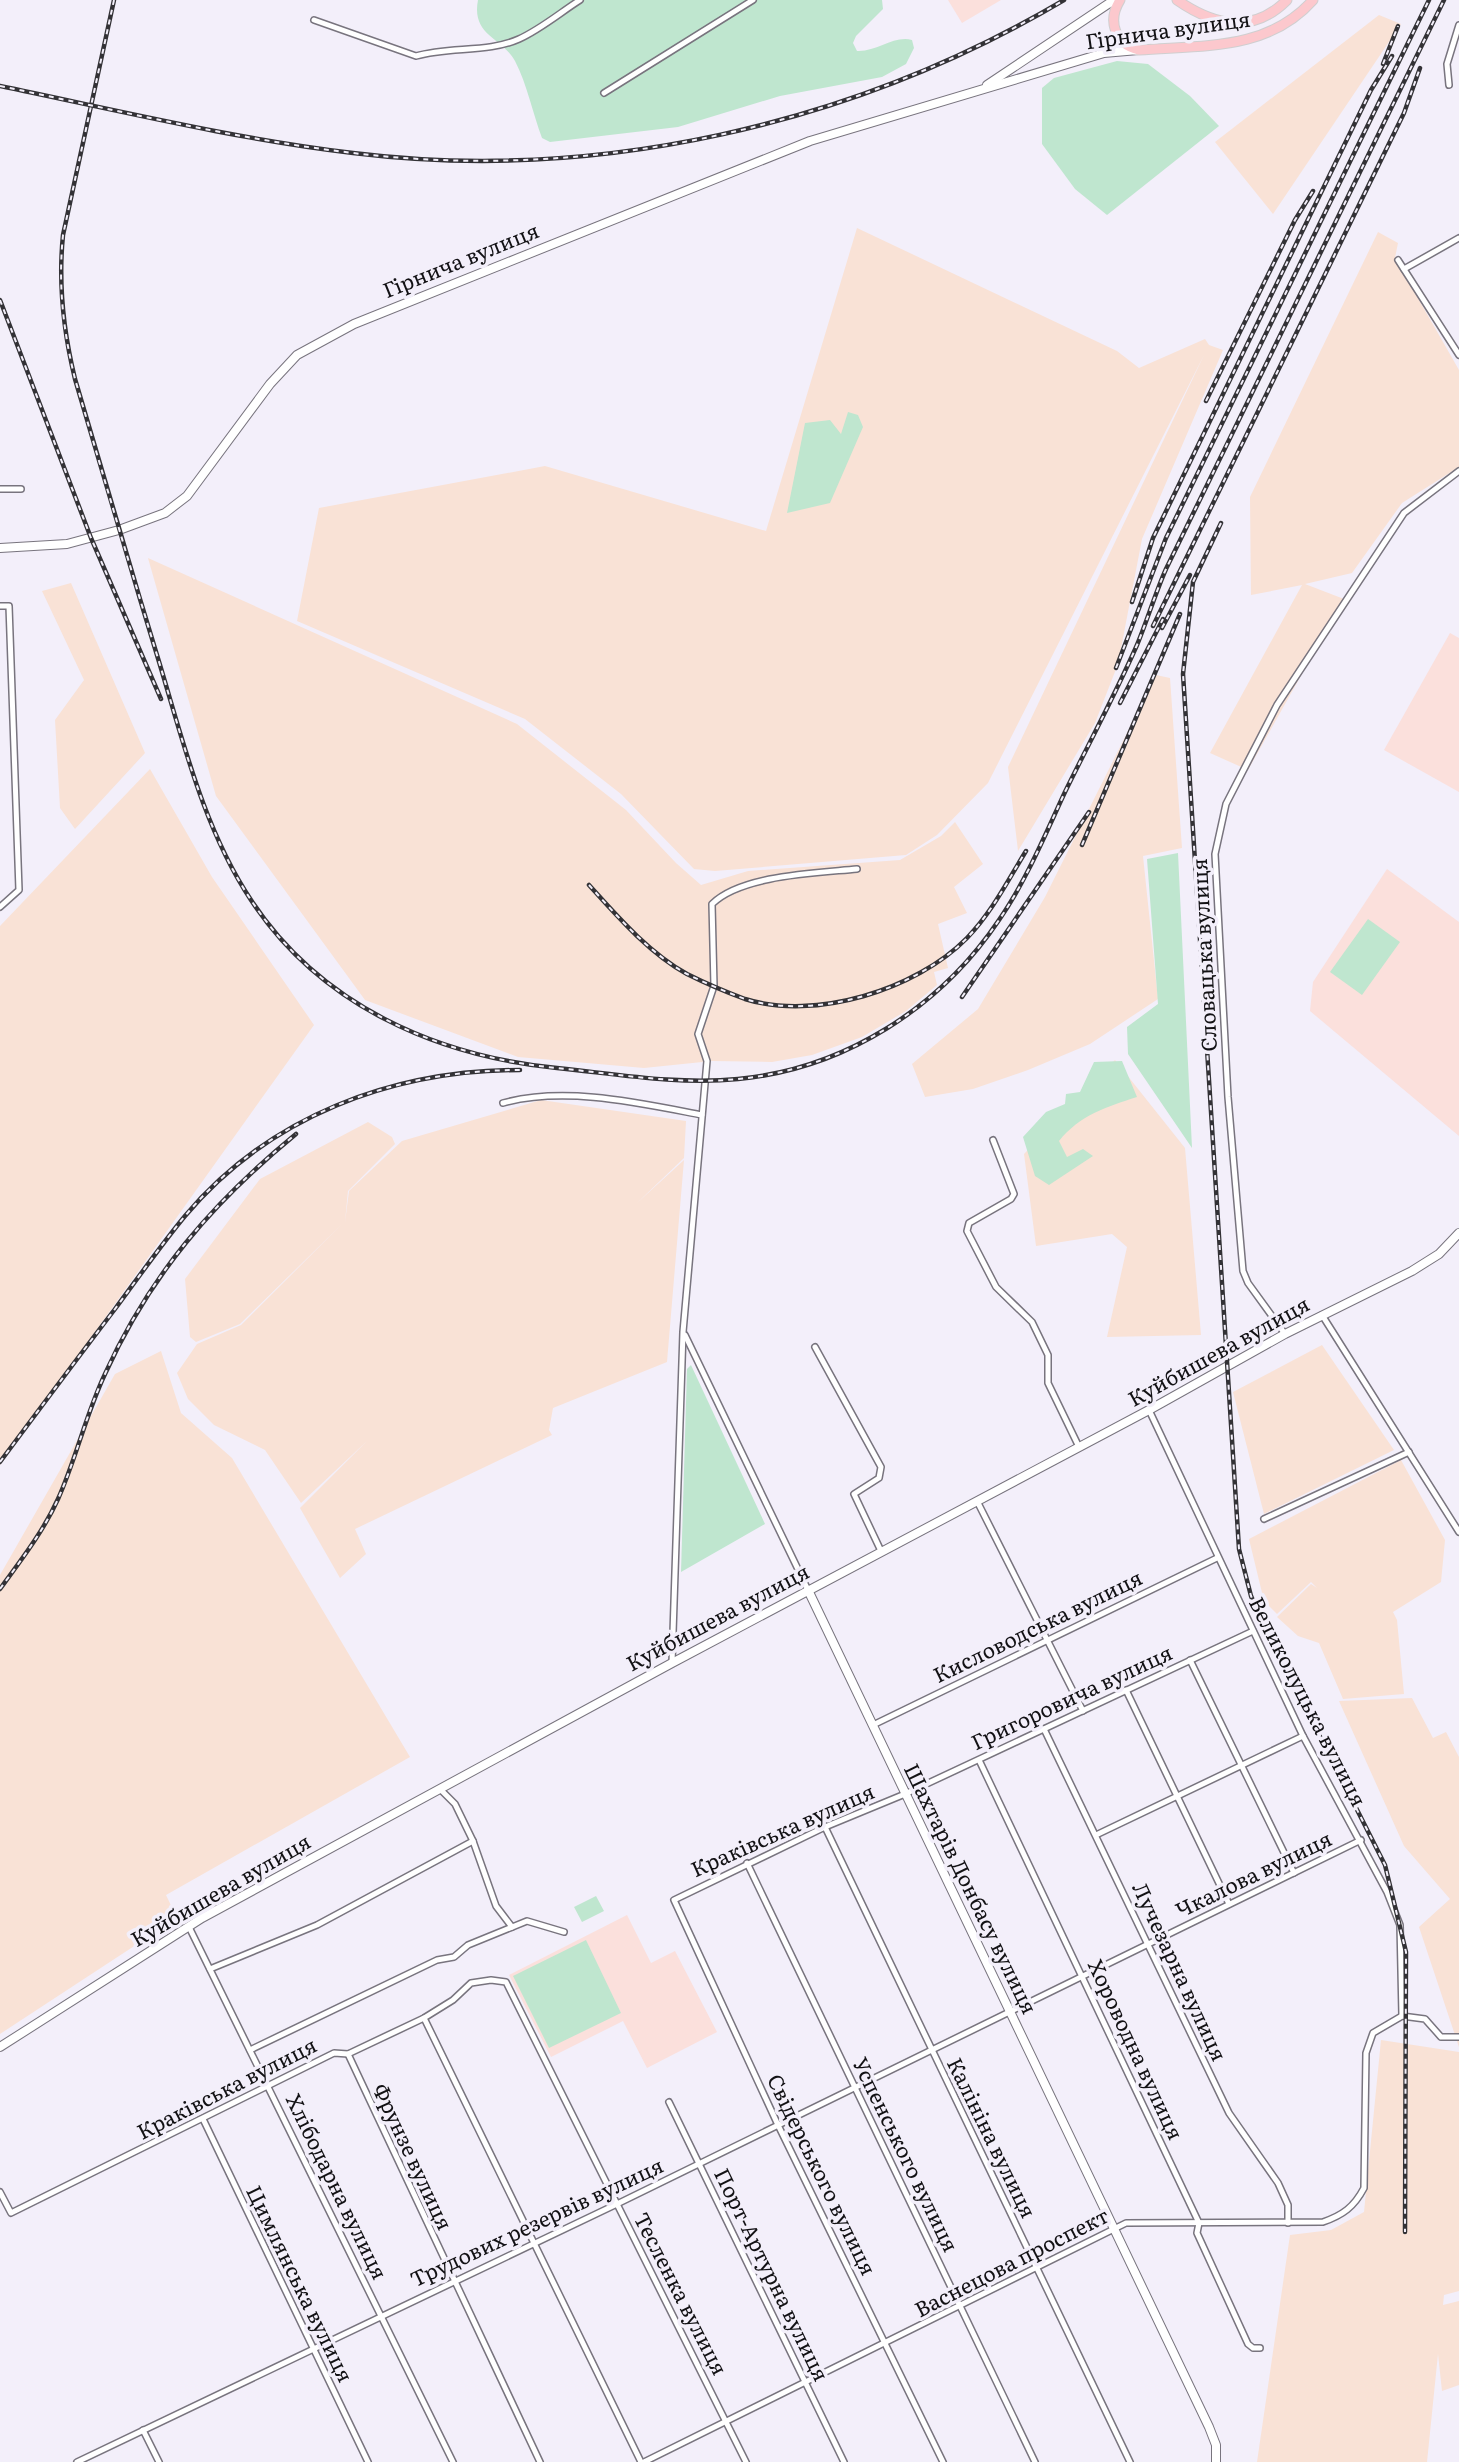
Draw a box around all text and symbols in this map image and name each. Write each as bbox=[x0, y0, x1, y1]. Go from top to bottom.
street label: Гірнича вулиця bbox=[1083, 2, 1252, 55]
street label: Гірнича вулиця bbox=[377, 213, 543, 304]
street label: Словацька вулиця bbox=[1182, 858, 1223, 1053]
street label: Куйбишева вулиця bbox=[1121, 1287, 1314, 1413]
street label: Куйбишева вулиця bbox=[620, 1554, 814, 1677]
street label: Кисловодська вулиця bbox=[927, 1561, 1147, 1689]
street label: Великолуцька вулиця bbox=[1243, 1591, 1376, 1811]
street label: Григоровича вулиця bbox=[965, 1635, 1177, 1756]
street label: Шахтарів Донбасу вулиця bbox=[898, 1757, 1047, 2019]
street label: Краківська вулиця bbox=[685, 1774, 879, 1883]
street label: Чкалова вулиця bbox=[1170, 1822, 1336, 1924]
street label: Куйбишева вулиця bbox=[124, 1825, 316, 1953]
street label: Лучезарна вулиця bbox=[1126, 1877, 1236, 2065]
street label: Хороводна вулиця bbox=[1082, 1954, 1193, 2144]
street label: Краківська вулиця bbox=[131, 2028, 321, 2146]
street label: Успенського вулиця bbox=[847, 2051, 968, 2256]
street label: Калініна вулиця bbox=[941, 2051, 1046, 2222]
street label: Свідерського вулиця bbox=[761, 2068, 885, 2280]
street label: Фрунзе вулиця bbox=[367, 2077, 462, 2234]
street label: Хлібодарна вулиця bbox=[280, 2088, 397, 2284]
street label: Трудових резервів вулиця bbox=[404, 2148, 668, 2293]
street label: Порт-Артурна вулиця bbox=[708, 2162, 838, 2386]
street label: Цимлянська вулиця bbox=[240, 2179, 362, 2387]
street label: Васнецова проспект bbox=[908, 2198, 1113, 2323]
street label: Тесленка вулиця bbox=[628, 2206, 737, 2380]

